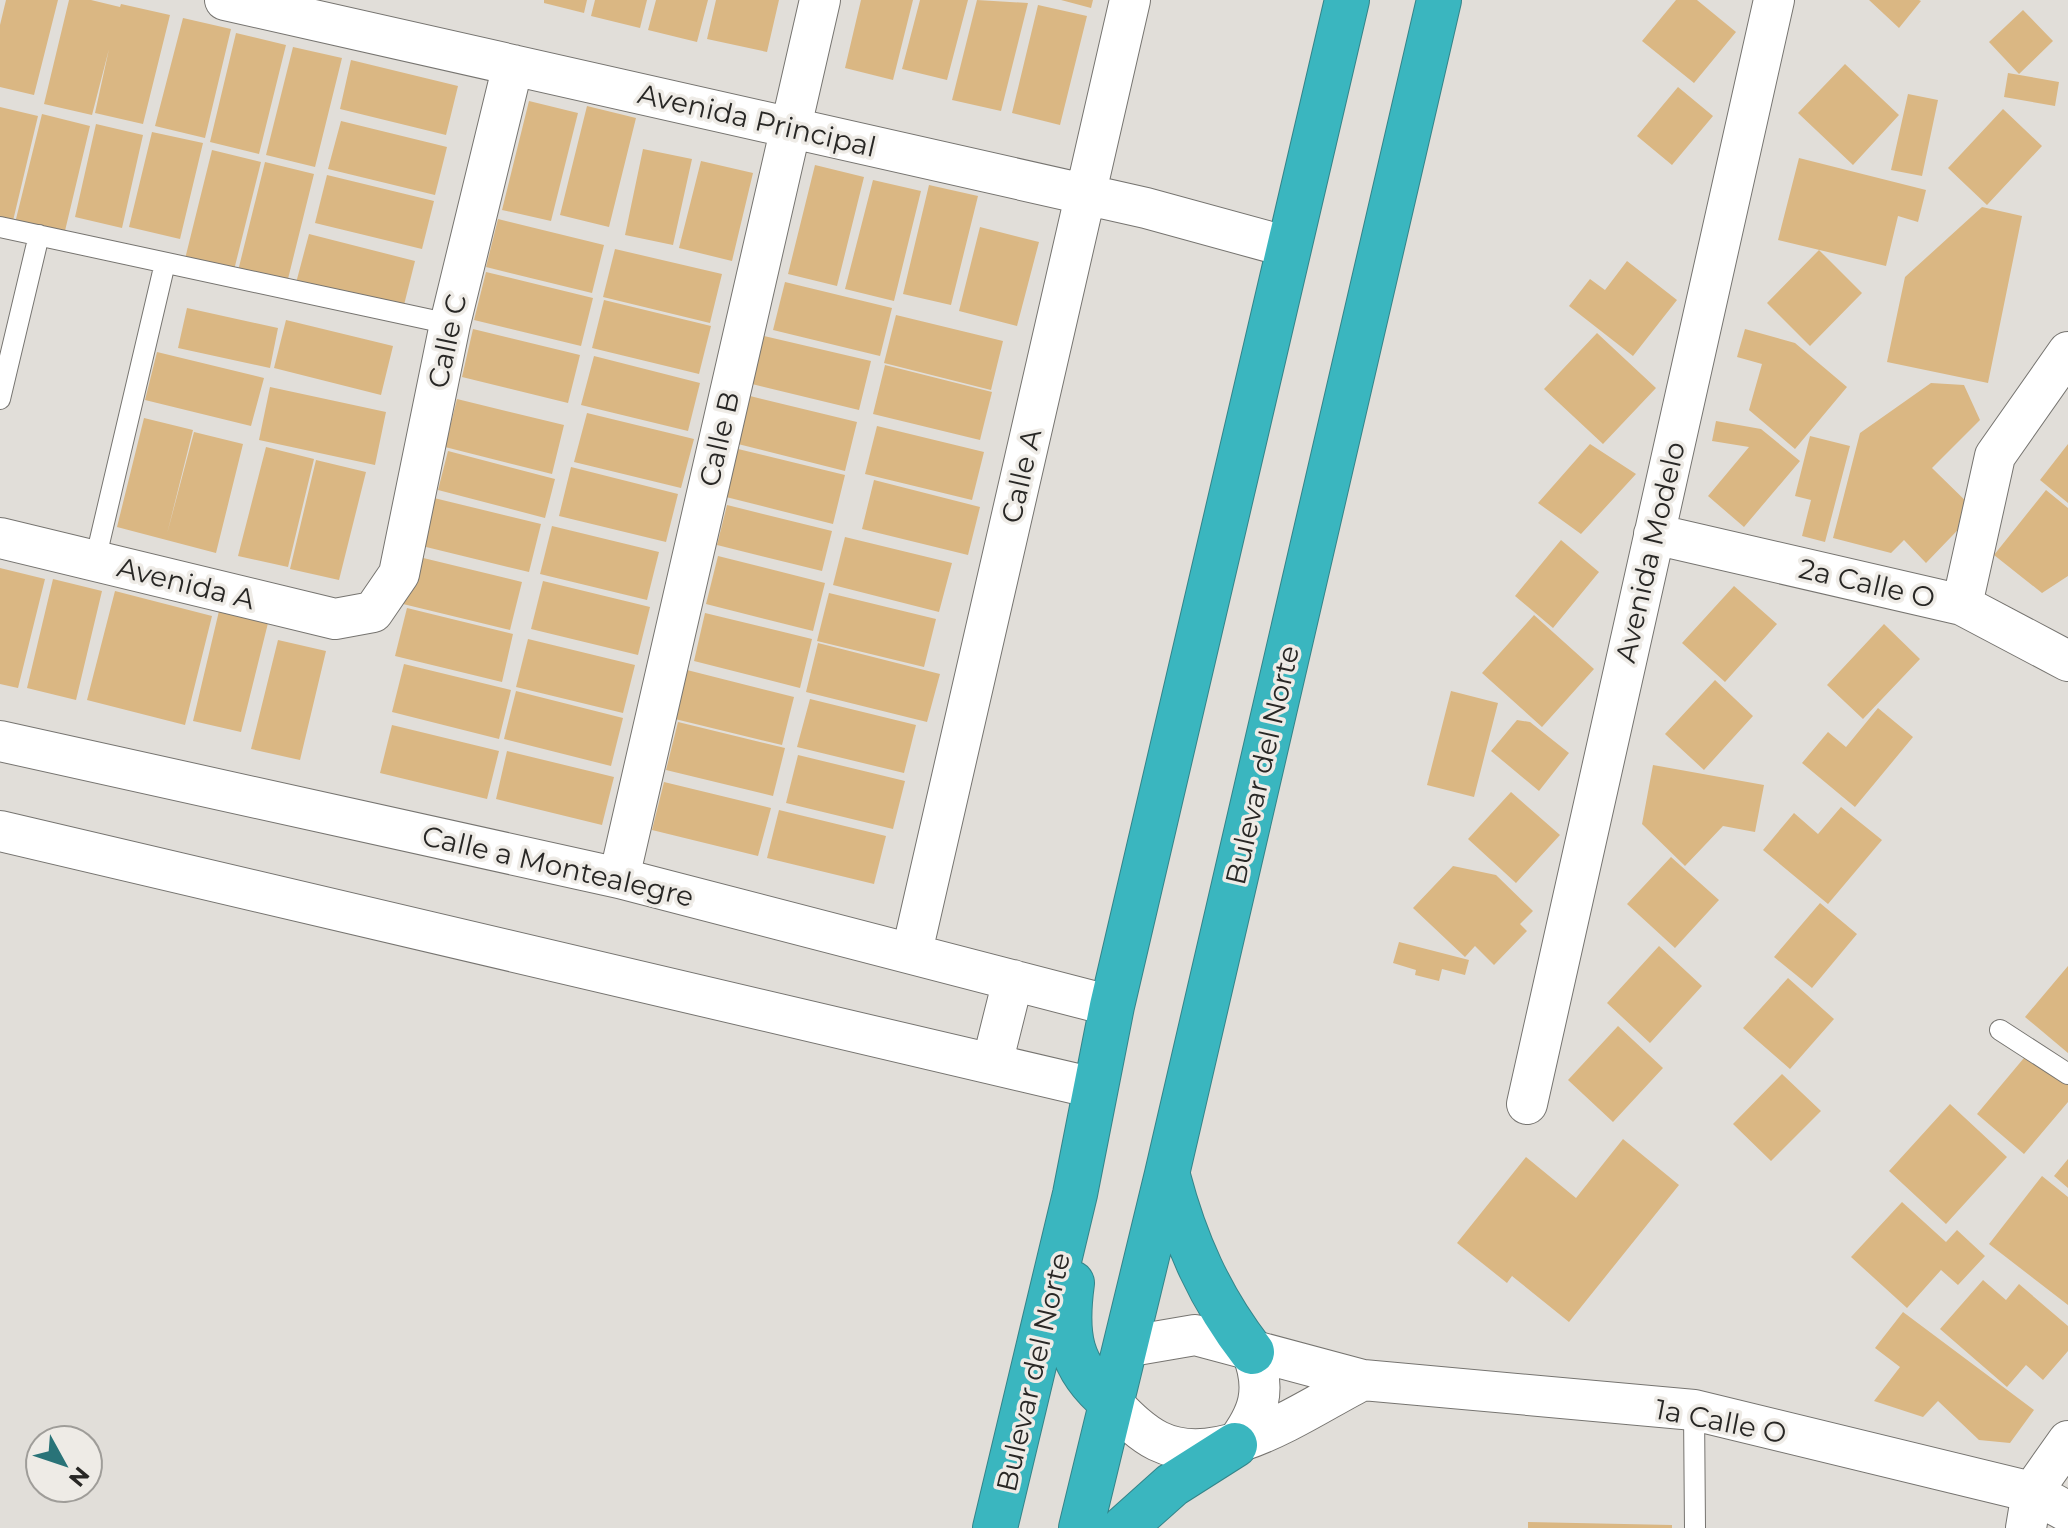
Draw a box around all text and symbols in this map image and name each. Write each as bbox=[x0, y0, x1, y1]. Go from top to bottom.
street label: Avenida Principal bbox=[635, 76, 879, 164]
street label: Calle C bbox=[420, 291, 474, 391]
street label: Calle B bbox=[692, 388, 746, 490]
street label: Calle A bbox=[994, 425, 1049, 526]
street label: Avenida Modelo bbox=[1608, 438, 1692, 666]
street label: Avenida A bbox=[114, 550, 259, 617]
street label: 2a Calle O bbox=[1796, 551, 1938, 615]
street label: Bulevar del Norte bbox=[1218, 642, 1306, 888]
street label: Calle a Montealegre bbox=[419, 818, 697, 914]
street label: Bulevar del Norte bbox=[989, 1249, 1077, 1495]
street label: 1a Calle O bbox=[1653, 1392, 1789, 1450]
north arrow bbox=[24, 1424, 104, 1504]
text: N bbox=[63, 1461, 95, 1492]

